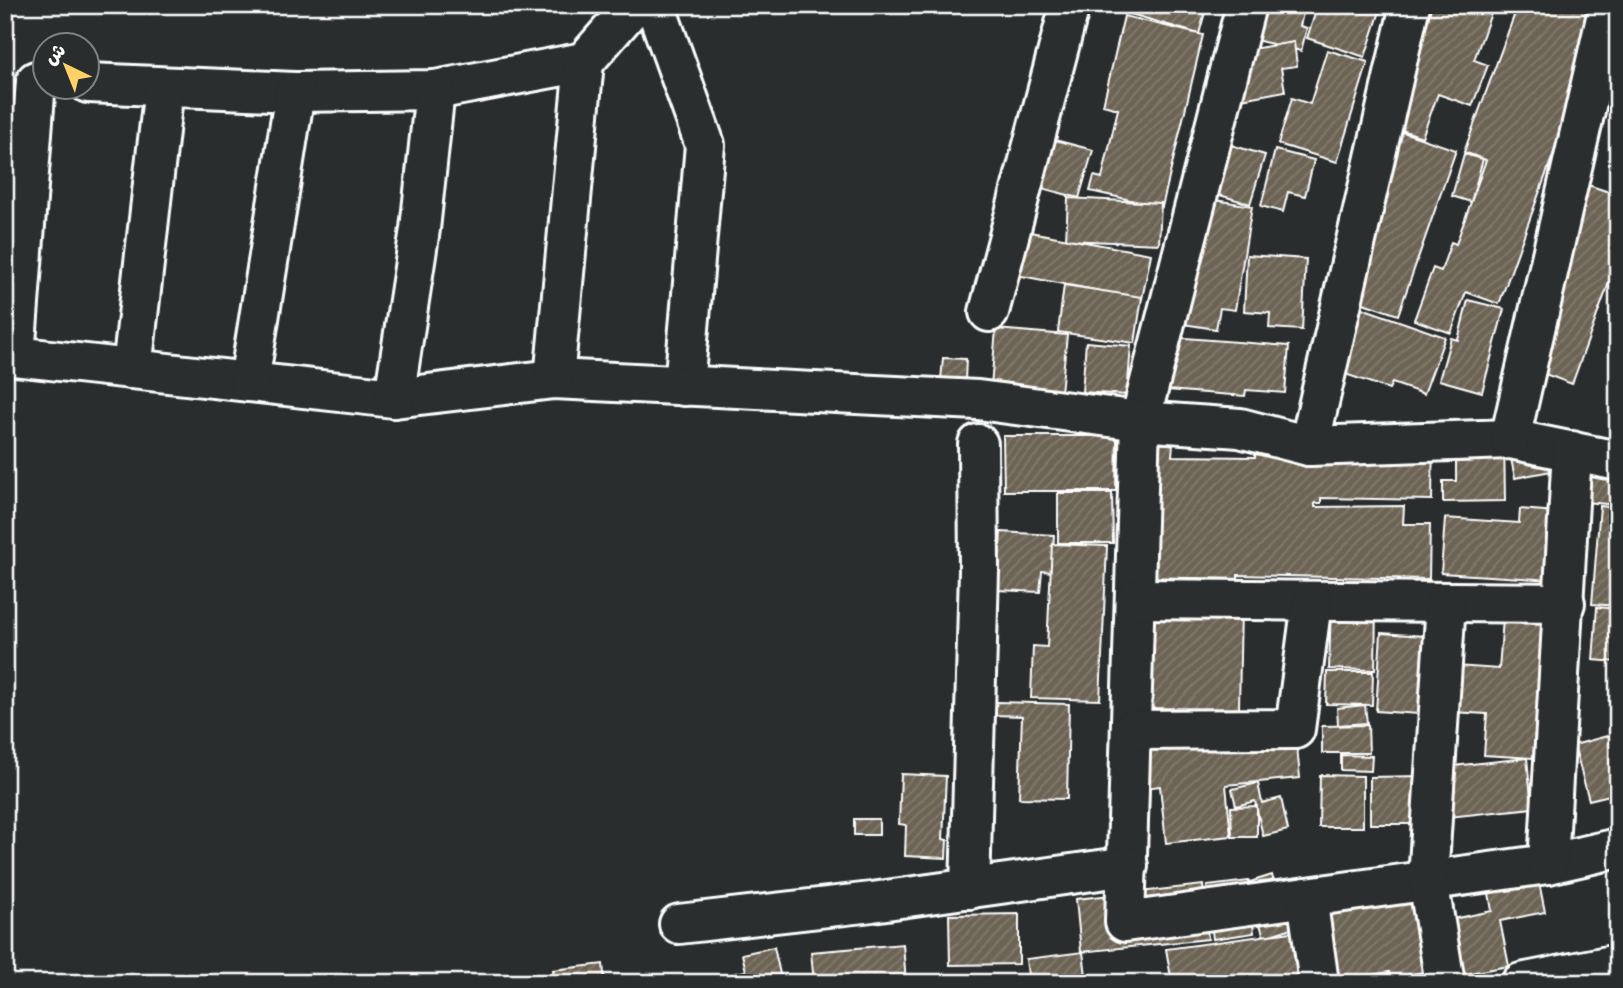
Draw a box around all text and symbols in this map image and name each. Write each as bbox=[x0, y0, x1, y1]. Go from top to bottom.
north arrow bbox=[32, 32, 102, 102]
text: ش bbox=[37, 35, 71, 70]

